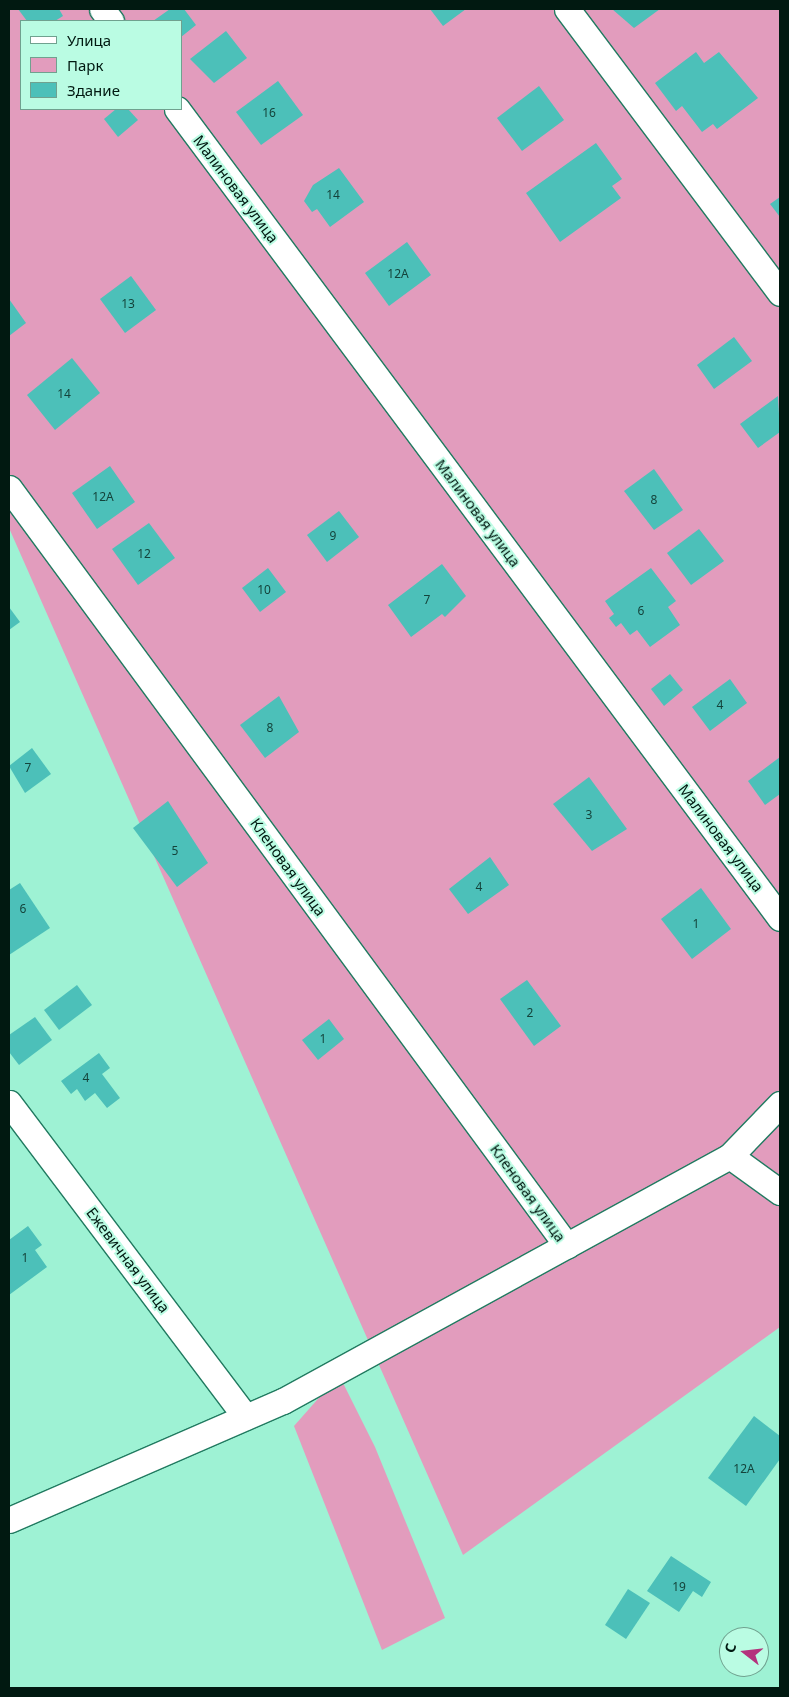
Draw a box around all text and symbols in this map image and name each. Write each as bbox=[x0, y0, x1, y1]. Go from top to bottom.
legend bbox=[20, 20, 182, 110]
text: Улица bbox=[67, 30, 111, 50]
text: Парк bbox=[67, 55, 103, 75]
text: Здание bbox=[67, 80, 120, 100]
house number: 16 bbox=[262, 106, 276, 120]
street label: Малиновая улица bbox=[190, 132, 282, 246]
house number: 14 bbox=[326, 188, 340, 202]
house number: 12А bbox=[387, 267, 409, 281]
house number: 13 bbox=[121, 297, 135, 311]
house number: 14 bbox=[57, 387, 71, 401]
street label: Малиновая улица bbox=[432, 456, 524, 570]
house number: 12А bbox=[92, 490, 114, 504]
house number: 8 bbox=[651, 493, 657, 507]
house number: 9 bbox=[330, 529, 336, 543]
house number: 12 bbox=[137, 547, 151, 561]
house number: 10 bbox=[257, 583, 271, 597]
house number: 7 bbox=[424, 593, 430, 607]
house number: 6 bbox=[638, 604, 644, 618]
house number: 4 bbox=[717, 698, 723, 712]
house number: 8 bbox=[267, 721, 273, 735]
house number: 7 bbox=[25, 761, 31, 775]
street label: Малиновая улица bbox=[675, 781, 767, 895]
house number: 3 bbox=[586, 808, 592, 822]
street label: Кленовая улица bbox=[246, 815, 330, 919]
house number: 5 bbox=[172, 844, 178, 858]
house number: 4 bbox=[476, 880, 482, 894]
house number: 6 bbox=[20, 902, 26, 916]
house number: 1 bbox=[693, 917, 699, 931]
house number: 2 bbox=[527, 1006, 533, 1020]
house number: 1 bbox=[320, 1032, 326, 1046]
house number: 4 bbox=[83, 1071, 89, 1085]
street label: Кленовая улица bbox=[486, 1141, 570, 1245]
street label: Ежевичная улица bbox=[83, 1204, 173, 1316]
house number: 1 bbox=[22, 1251, 28, 1265]
house number: 12А bbox=[733, 1462, 755, 1476]
house number: 19 bbox=[672, 1580, 686, 1594]
north arrow bbox=[719, 1627, 769, 1677]
text: С bbox=[720, 1641, 740, 1655]

